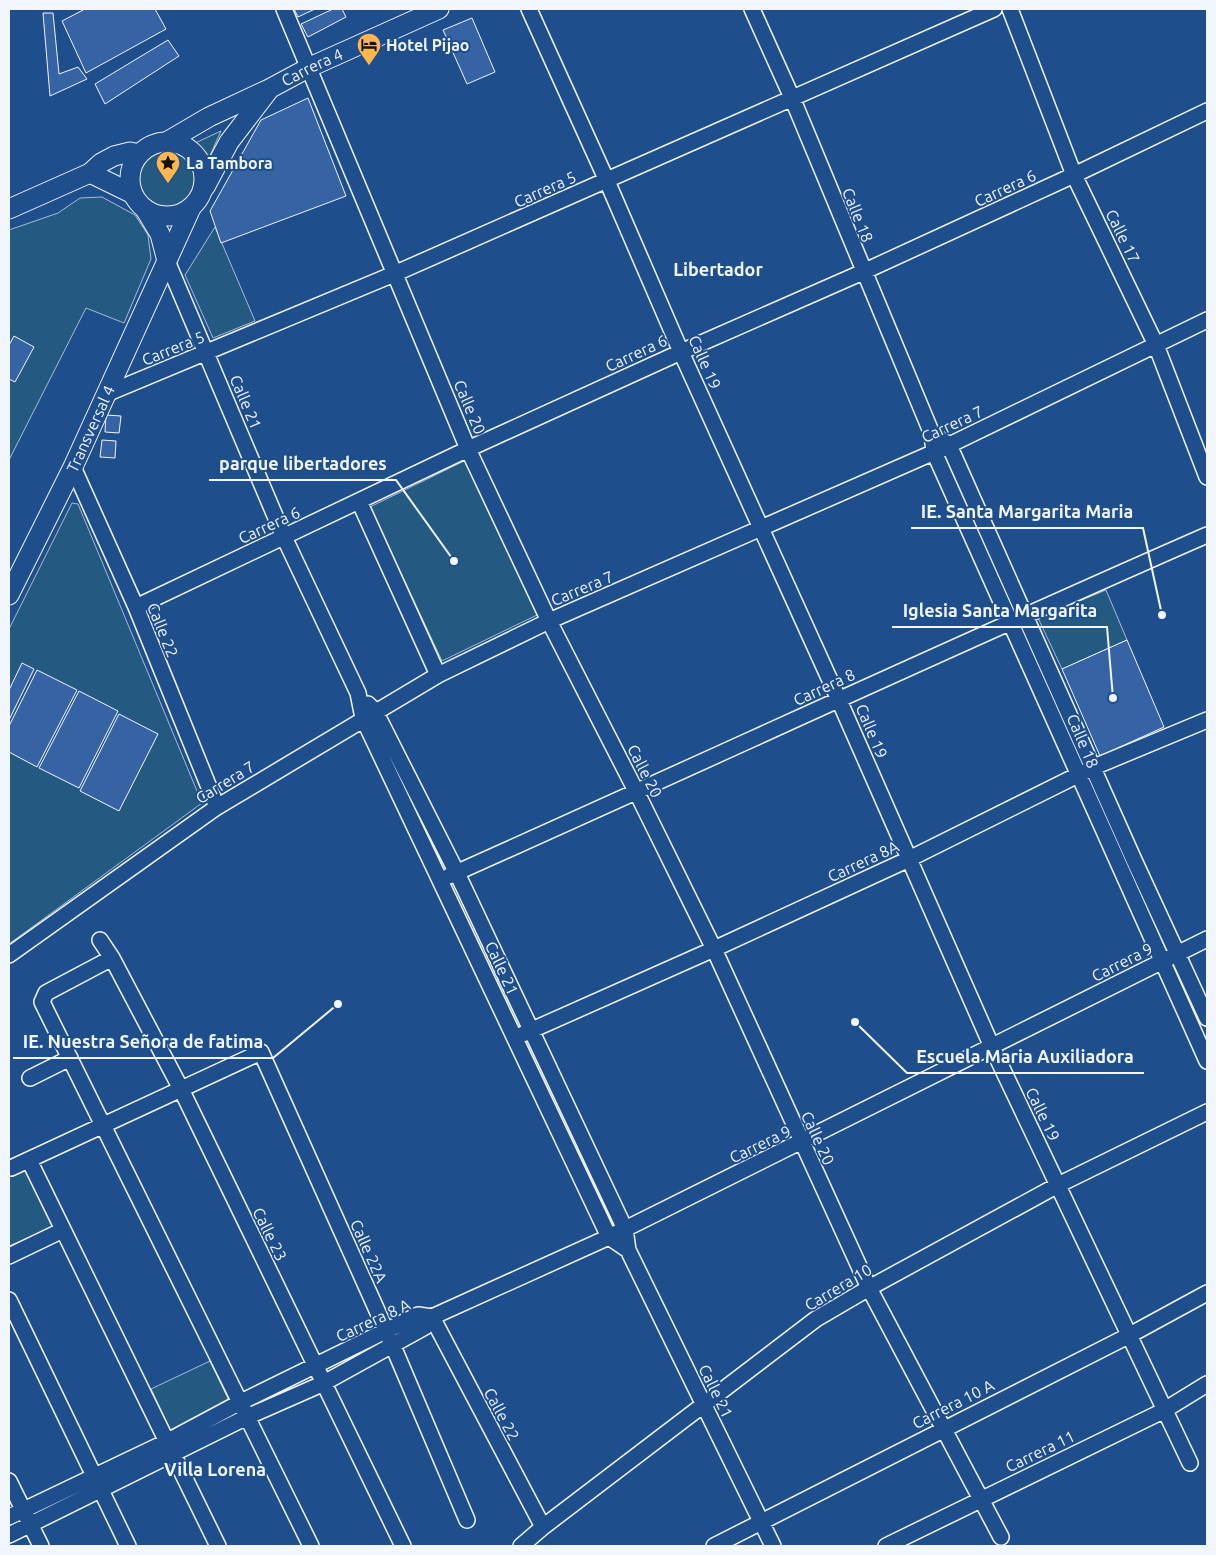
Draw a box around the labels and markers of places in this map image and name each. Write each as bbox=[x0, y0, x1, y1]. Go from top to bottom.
hotel icon: Hotel Pijao bbox=[356, 32, 382, 66]
place label: Hotel Pijao bbox=[386, 36, 470, 54]
place icon: La Tambora bbox=[155, 150, 181, 184]
place label: La Tambora bbox=[186, 154, 273, 172]
callout: parque libertadores bbox=[209, 447, 396, 480]
callout: IE. Santa Margarita Maria bbox=[911, 495, 1143, 528]
callout: Iglesia Santa Margarita bbox=[892, 594, 1107, 627]
callout: IE. Nuestra Señora de fatima bbox=[13, 1025, 273, 1058]
callout: Escuela Maria Auxiliadora bbox=[907, 1040, 1144, 1073]

